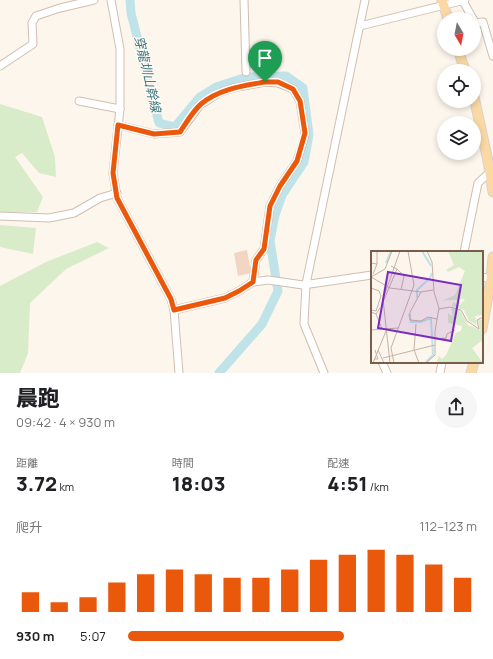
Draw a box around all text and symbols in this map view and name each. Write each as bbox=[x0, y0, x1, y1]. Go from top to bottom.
north arrow bbox=[437, 12, 481, 56]
map controls bbox=[437, 12, 481, 160]
water label: 穿龍圳山幹線 bbox=[130, 34, 166, 116]
pin bbox=[248, 41, 282, 82]
icon: arrive bbox=[254, 47, 276, 69]
button: locate bbox=[437, 64, 481, 108]
button: layers bbox=[437, 116, 481, 160]
inset map bbox=[371, 251, 483, 363]
text: 晨跑 bbox=[16, 383, 60, 413]
button: share bbox=[435, 386, 477, 428]
text: 09:42 · 4 × 930 m bbox=[16, 413, 115, 431]
text: 距離 bbox=[16, 455, 38, 470]
text: 時間 bbox=[172, 455, 194, 470]
text: 配速 bbox=[327, 455, 349, 470]
text: 3.72 bbox=[16, 470, 57, 497]
text: 18:03 bbox=[172, 470, 226, 497]
text: 4:51 bbox=[327, 470, 368, 497]
text: km bbox=[57, 479, 74, 494]
text: /km bbox=[368, 479, 389, 494]
text: 112–123 m bbox=[419, 517, 477, 535]
text: 爬升 bbox=[16, 518, 42, 536]
text: 930 m bbox=[16, 627, 54, 645]
text: 5:07 bbox=[80, 627, 106, 645]

